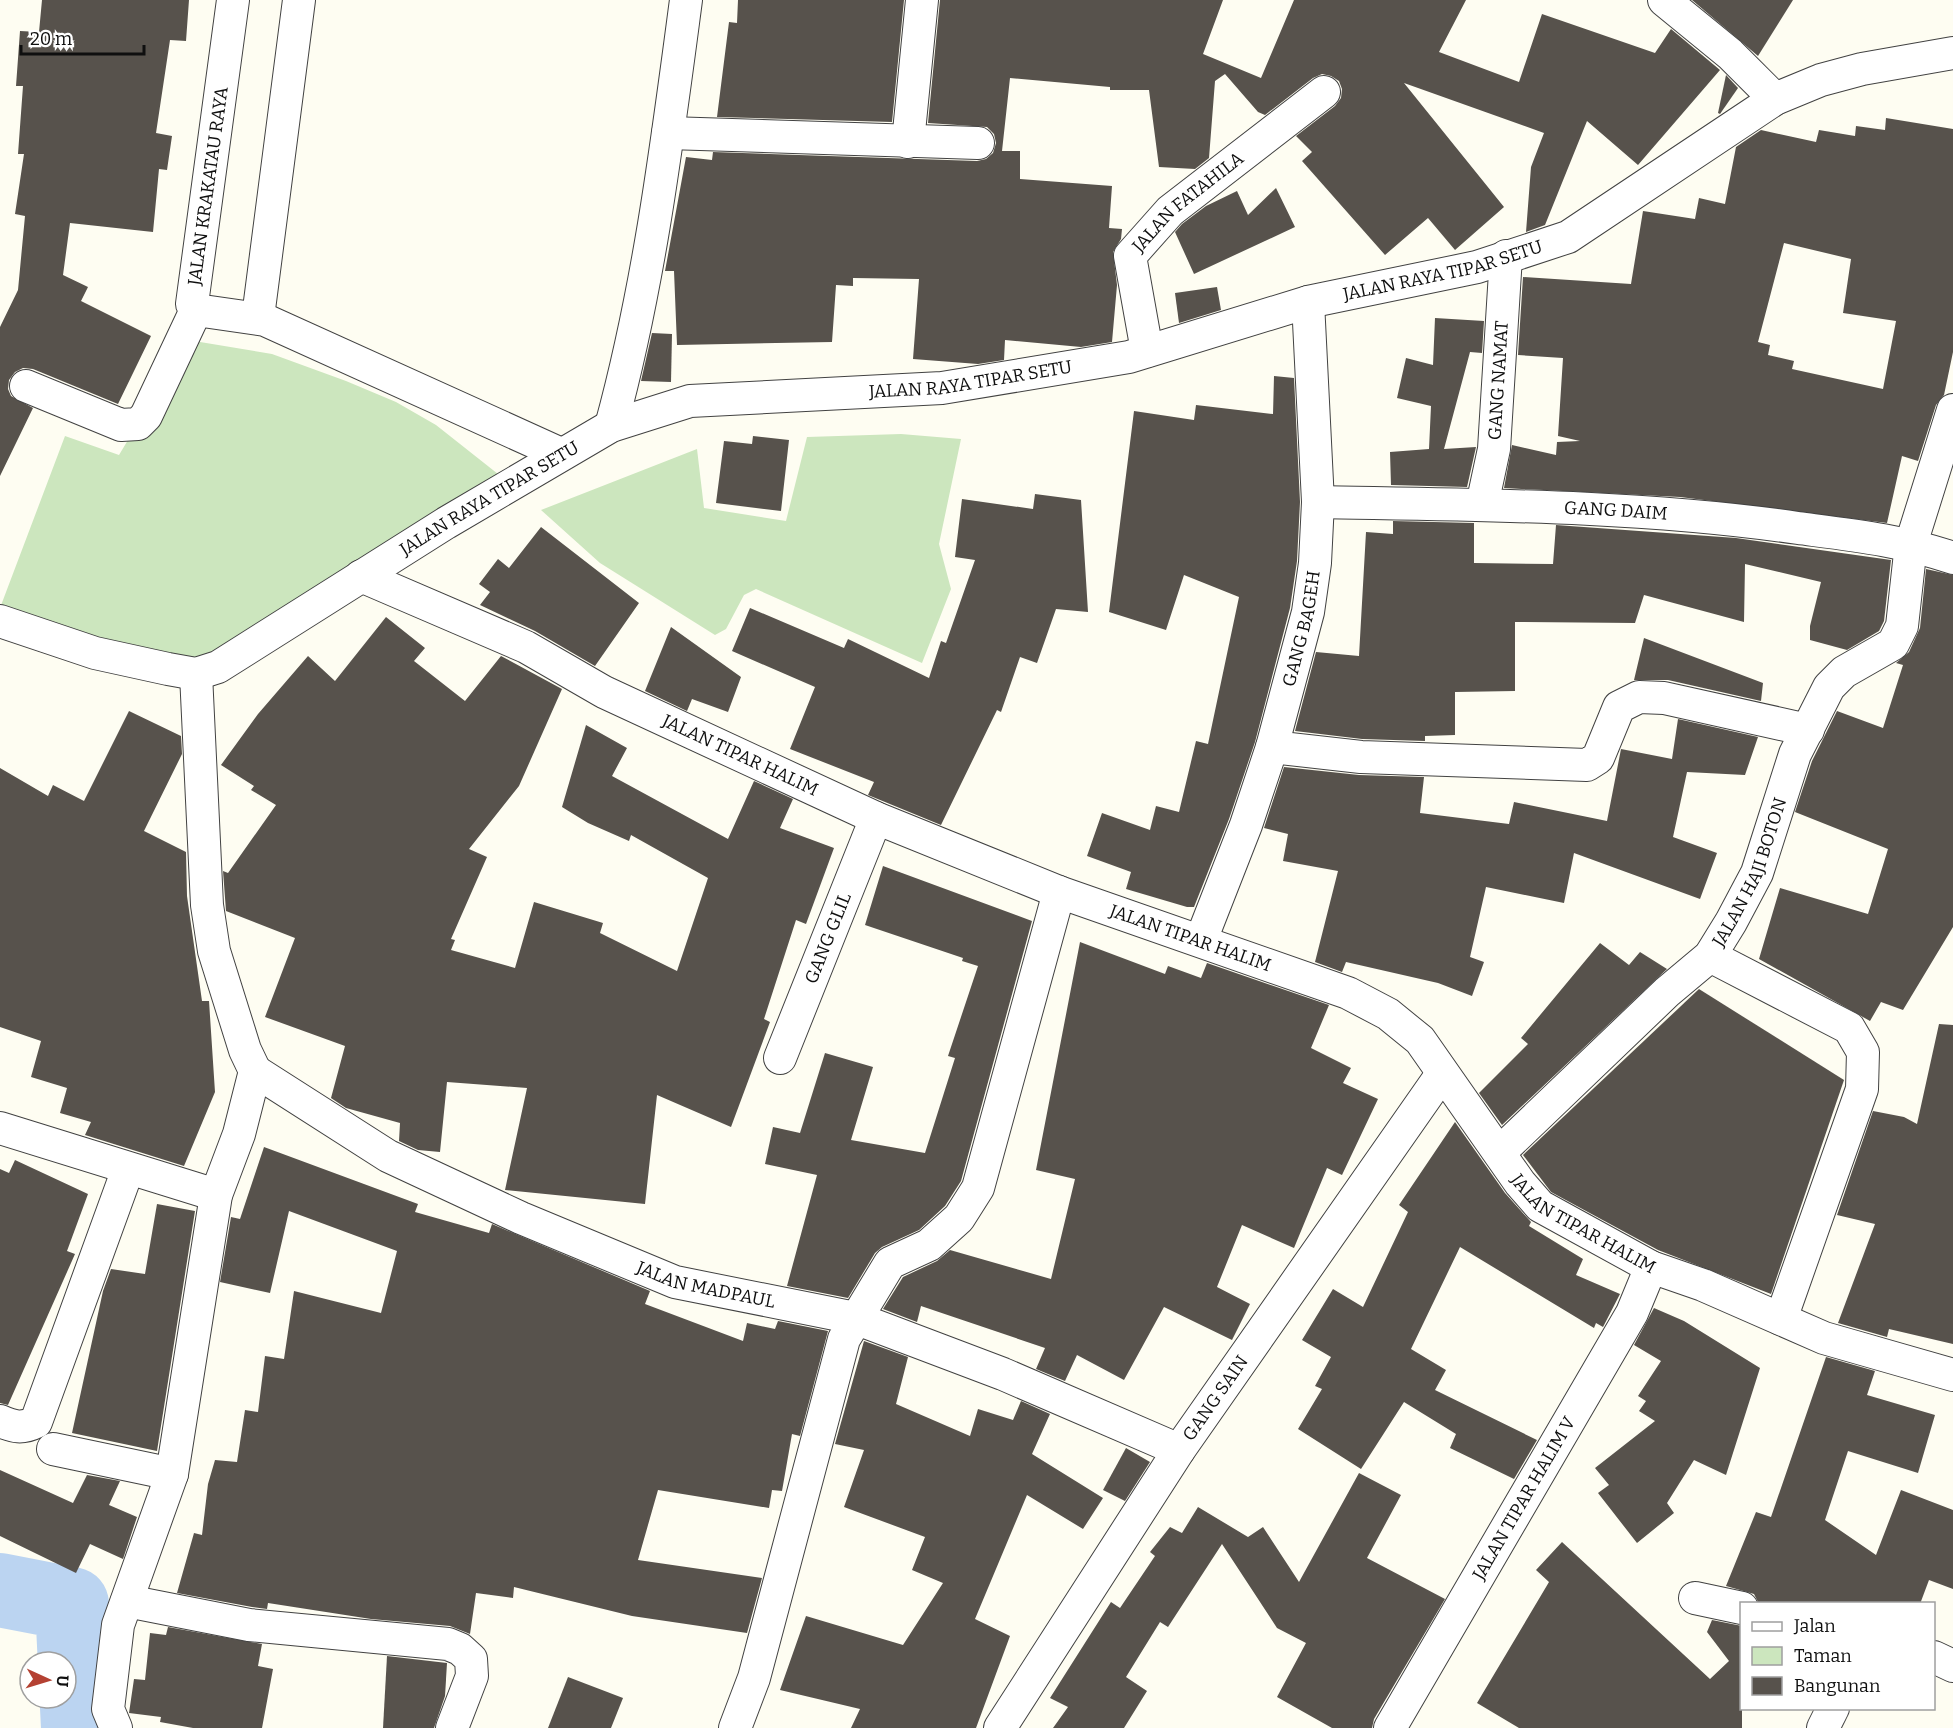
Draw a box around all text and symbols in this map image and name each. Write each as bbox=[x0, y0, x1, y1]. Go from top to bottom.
scale bar bbox=[21, 18, 144, 56]
text: 20 m bbox=[30, 28, 72, 50]
street label: JALAN KRAKATAU RAYA bbox=[183, 85, 233, 288]
street label: JALAN FATAHILA bbox=[1127, 147, 1248, 258]
street label: JALAN RAYA TIPAR SETU bbox=[1340, 235, 1545, 306]
street label: GANG NAMAT bbox=[1484, 319, 1513, 441]
street label: JALAN RAYA TIPAR SETU bbox=[867, 356, 1074, 403]
street label: JALAN RAYA TIPAR SETU bbox=[395, 436, 583, 561]
street label: GANG DAIM bbox=[1564, 497, 1668, 525]
street label: GANG BAGEH bbox=[1278, 569, 1325, 689]
street label: JALAN TIPAR HALIM bbox=[658, 709, 822, 801]
street label: JALAN HAJI BOTON bbox=[1707, 795, 1791, 951]
street label: GANG GLIL bbox=[800, 890, 856, 987]
street label: JALAN TIPAR HALIM bbox=[1106, 899, 1274, 976]
street label: JALAN TIPAR HALIM bbox=[1506, 1169, 1659, 1278]
street label: JALAN MADPAUL bbox=[632, 1256, 777, 1313]
street label: GANG SAIN bbox=[1178, 1351, 1253, 1445]
street label: JALAN TIPAR HALIM V bbox=[1467, 1412, 1580, 1585]
legend bbox=[1740, 1602, 1935, 1710]
text: Jalan bbox=[1793, 1615, 1836, 1637]
text: Taman bbox=[1794, 1645, 1852, 1667]
north arrow bbox=[18, 1650, 78, 1710]
text: U bbox=[53, 1674, 72, 1688]
text: Bangunan bbox=[1794, 1675, 1881, 1697]

